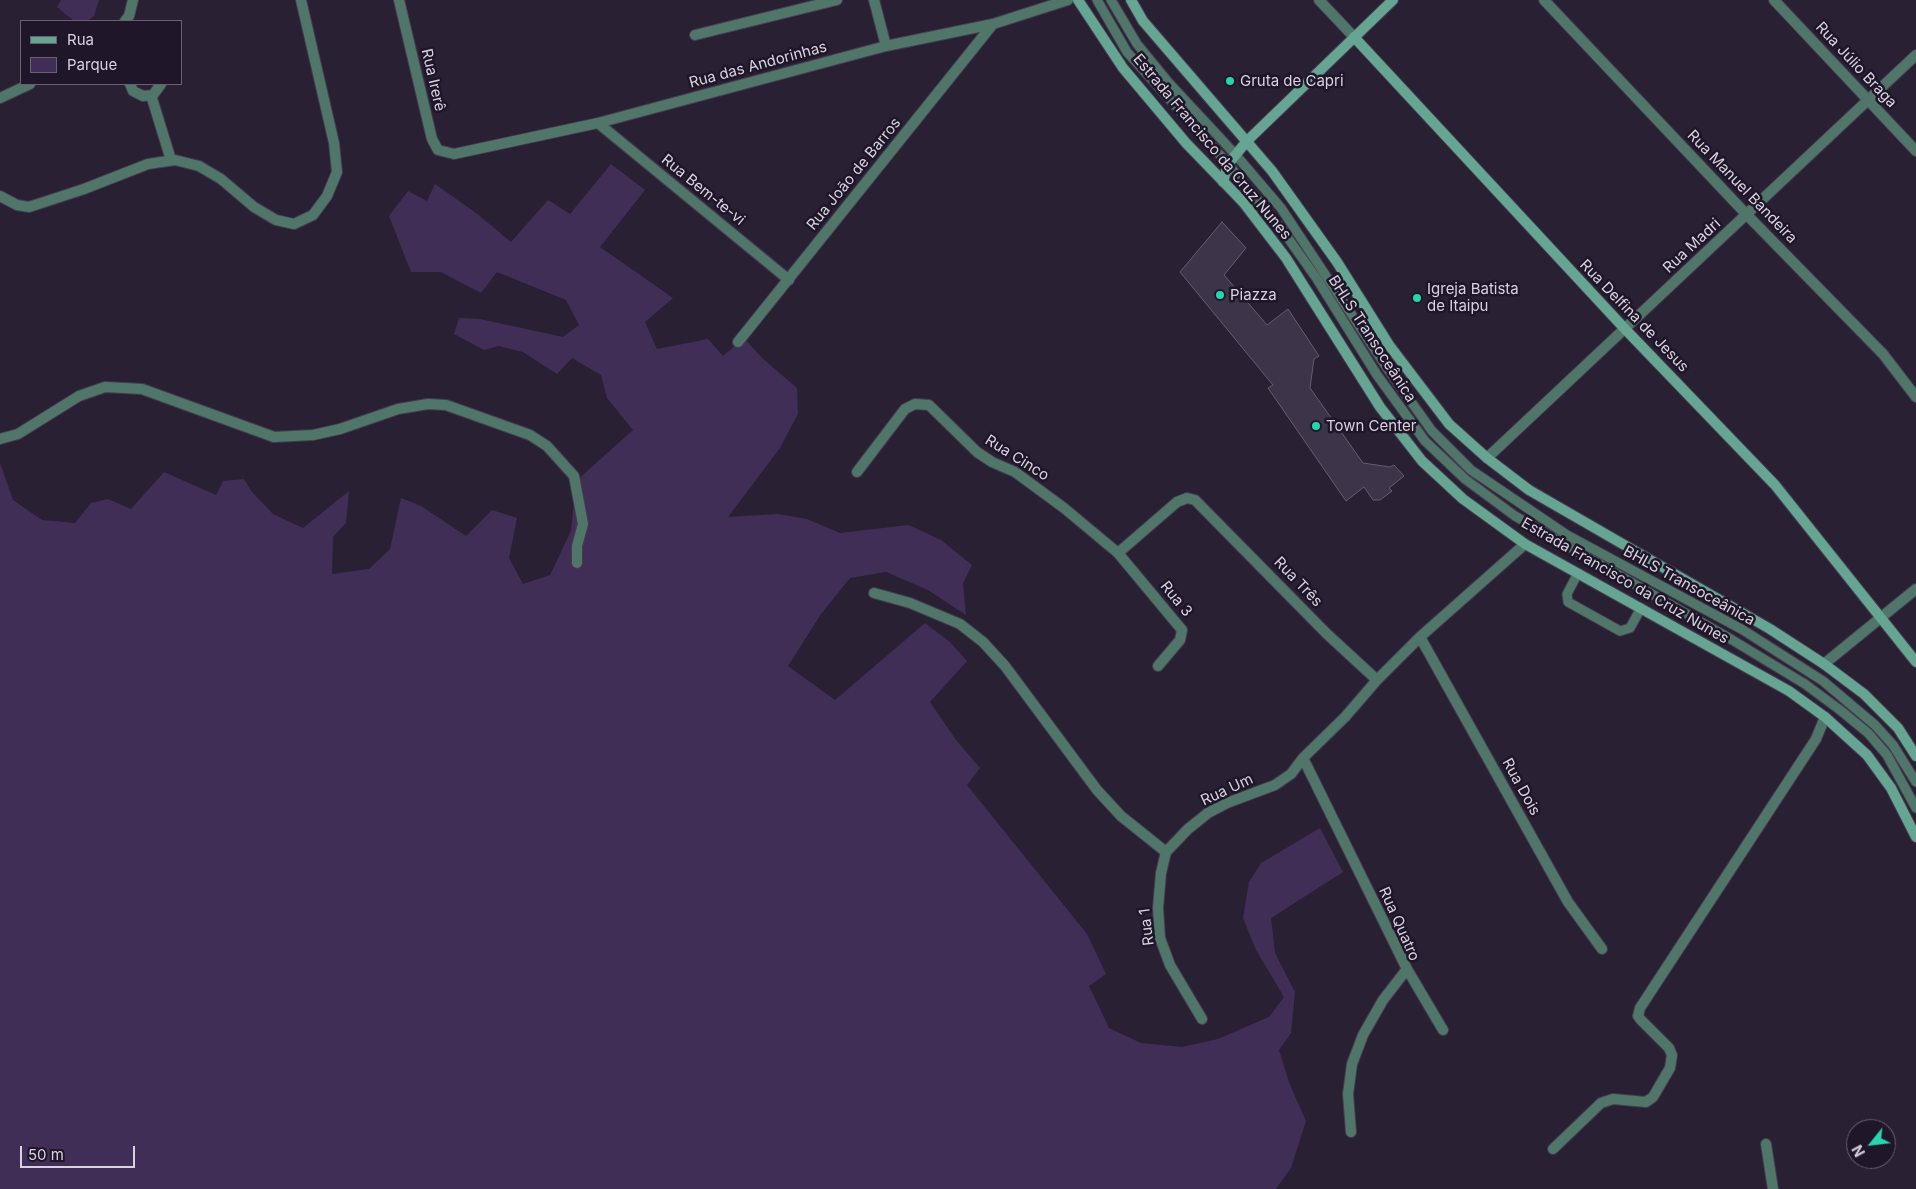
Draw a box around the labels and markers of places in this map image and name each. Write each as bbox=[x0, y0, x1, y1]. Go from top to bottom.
place label: Gruta de Capri bbox=[1240, 72, 1344, 90]
marker: Gruta de Capri bbox=[1224, 75, 1236, 87]
place label: Igreja Batista de Itaipu bbox=[1427, 280, 1519, 315]
place label: Piazza bbox=[1230, 286, 1277, 304]
marker: Piazza bbox=[1214, 289, 1226, 301]
marker: Igreja Batista de Itaipu bbox=[1411, 292, 1423, 304]
place label: Town Center bbox=[1326, 417, 1416, 435]
marker: Town Center bbox=[1310, 420, 1322, 432]

